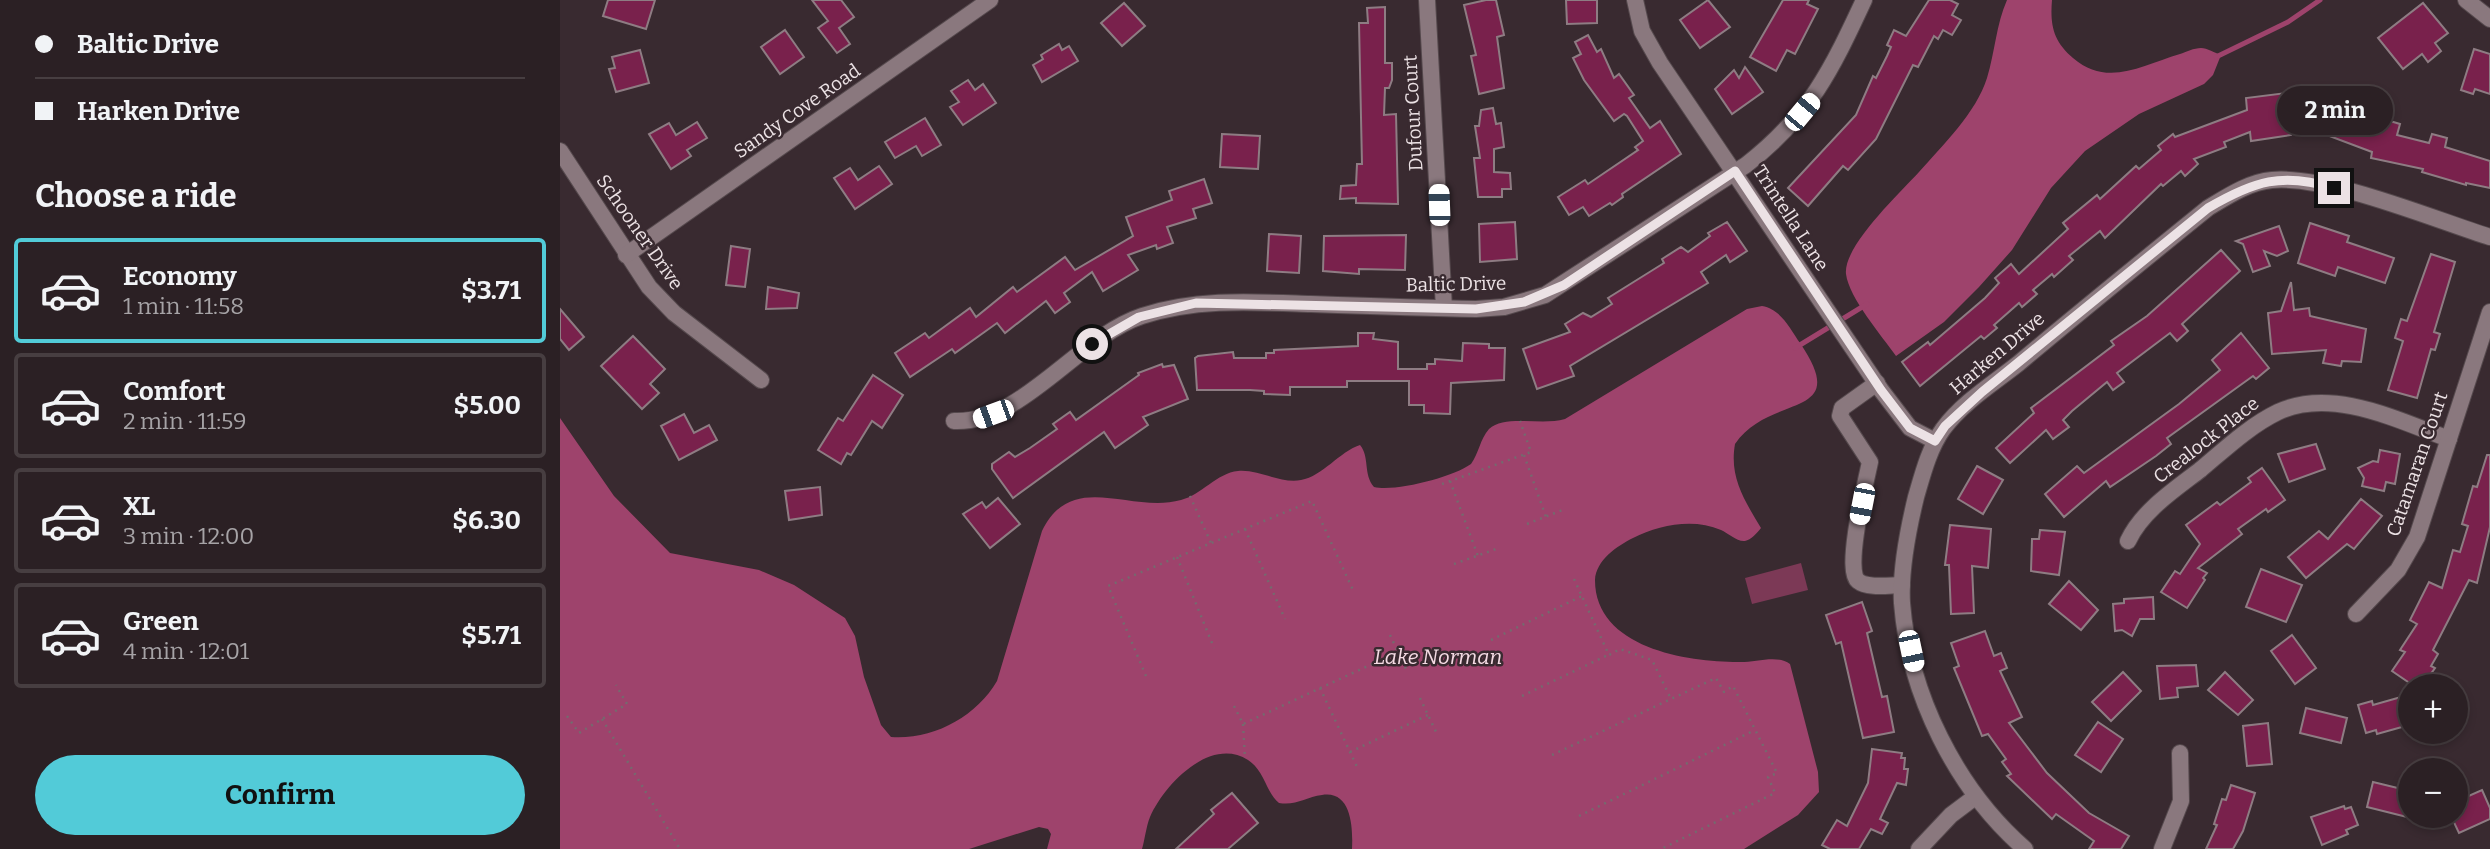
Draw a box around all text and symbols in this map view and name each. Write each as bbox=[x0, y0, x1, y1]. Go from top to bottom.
text: Baltic Drive bbox=[77, 29, 219, 60]
street label: Dufour Court bbox=[1398, 54, 1428, 172]
street label: Sandy Cove Road bbox=[729, 59, 865, 163]
callout: 2 min bbox=[2276, 86, 2392, 136]
car bbox=[1781, 89, 1824, 135]
text: Harken Drive bbox=[77, 96, 240, 127]
text: 2 min bbox=[2304, 96, 2366, 124]
street label: Trintella Lane bbox=[1748, 161, 1834, 275]
street label: Schooner Drive bbox=[592, 170, 688, 294]
route end bbox=[2318, 172, 2350, 204]
text: Choose a ride bbox=[35, 177, 236, 215]
car bbox=[1428, 184, 1451, 226]
icon: car bbox=[39, 259, 102, 322]
text: Economy bbox=[123, 261, 237, 292]
street label: Baltic Drive bbox=[1406, 272, 1506, 296]
text: $3.71 bbox=[461, 275, 521, 306]
text: 1 min · 11:58 bbox=[123, 292, 244, 320]
street label: Harken Drive bbox=[1945, 307, 2049, 399]
route start bbox=[1076, 328, 1108, 360]
icon: car bbox=[39, 374, 102, 437]
text: Comfort bbox=[123, 376, 226, 407]
street label: Catamaran Court bbox=[2381, 388, 2453, 539]
text: $5.00 bbox=[453, 390, 521, 421]
street label: Crealock Place bbox=[2149, 392, 2263, 488]
car bbox=[970, 397, 1017, 431]
text: 2 min · 11:59 bbox=[123, 407, 247, 435]
car bbox=[1848, 481, 1877, 527]
icon: car bbox=[39, 489, 102, 552]
text: XL bbox=[123, 491, 155, 522]
text: $6.30 bbox=[452, 505, 521, 536]
text: 3 min · 12:00 bbox=[123, 522, 254, 550]
icon: car bbox=[39, 604, 102, 667]
text: Green bbox=[123, 606, 199, 637]
text: $5.71 bbox=[461, 620, 521, 651]
car bbox=[1897, 628, 1926, 674]
text: 4 min · 12:01 bbox=[123, 637, 249, 665]
water label: Lake Norman bbox=[1374, 644, 1502, 670]
map controls bbox=[2398, 674, 2468, 828]
button: + bbox=[2398, 674, 2468, 744]
button: Confirm bbox=[35, 755, 525, 835]
button: − bbox=[2398, 758, 2468, 828]

